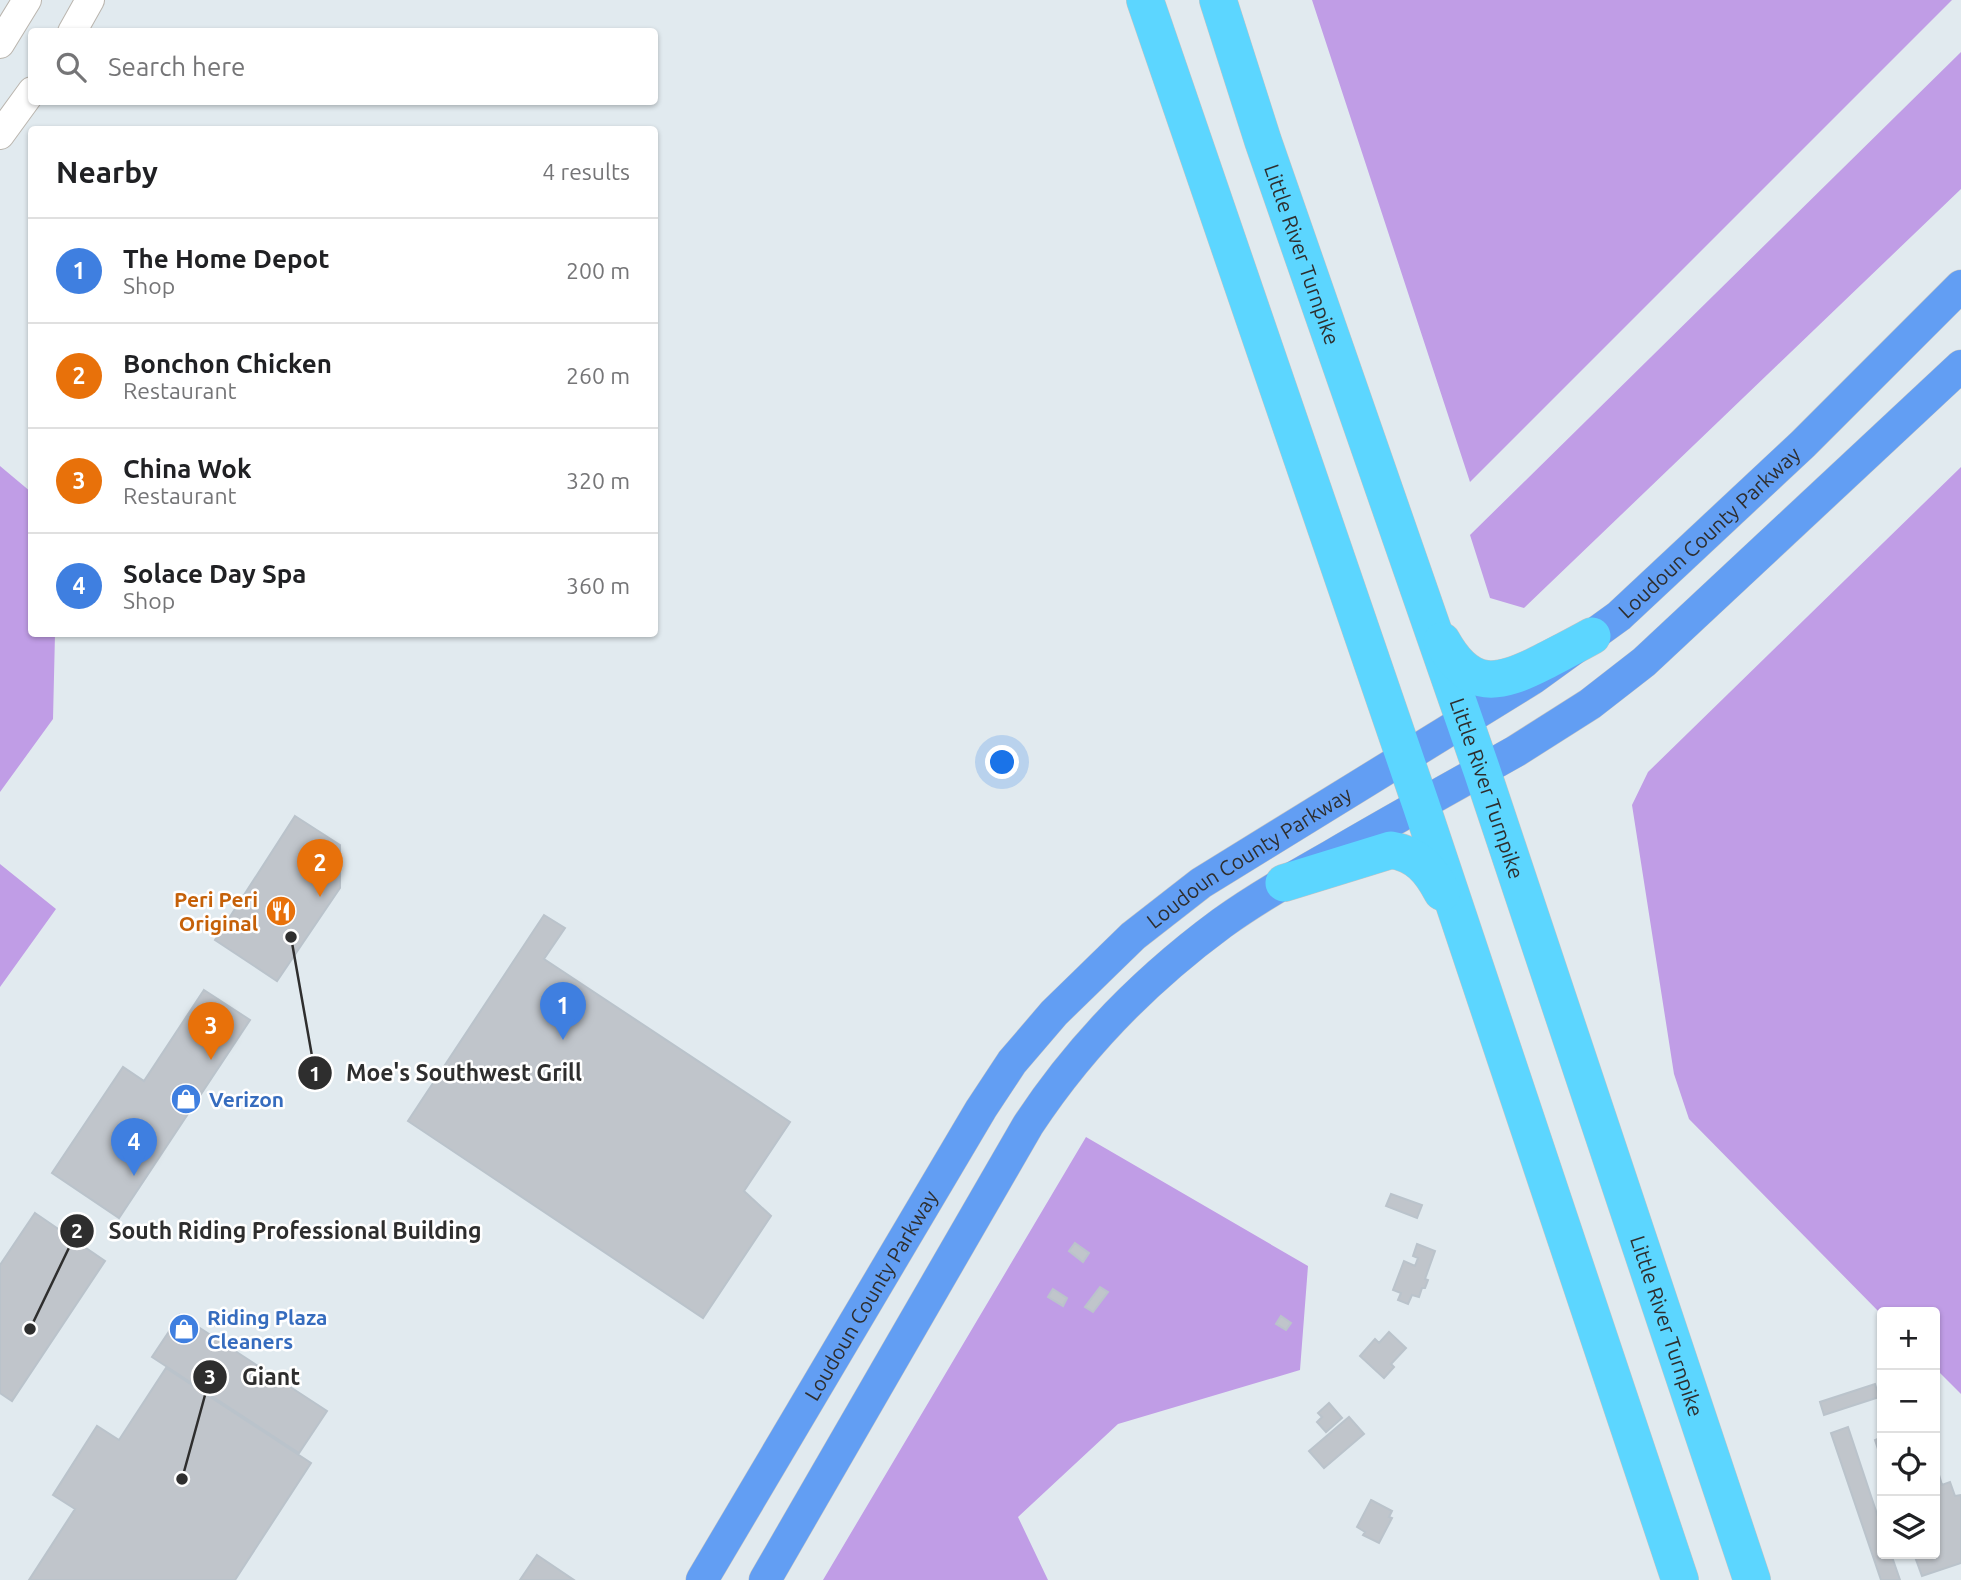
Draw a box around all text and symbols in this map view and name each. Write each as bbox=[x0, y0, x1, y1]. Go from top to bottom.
search box bbox=[28, 28, 658, 105]
icon: search bbox=[52, 48, 90, 86]
text: Search here bbox=[108, 52, 245, 81]
text: Nearby bbox=[56, 155, 158, 189]
text: 4 results bbox=[542, 159, 630, 184]
street label: Little River Turnpike bbox=[1260, 161, 1345, 348]
text: The Home Depot bbox=[123, 244, 329, 273]
text: 1 bbox=[73, 258, 85, 283]
text: 200 m bbox=[566, 258, 630, 283]
text: Shop bbox=[123, 273, 175, 298]
text: Bonchon Chicken bbox=[123, 349, 332, 378]
text: 2 bbox=[73, 363, 85, 388]
text: 260 m bbox=[566, 363, 630, 388]
text: Restaurant bbox=[123, 378, 237, 403]
street label: Loudoun County Parkway bbox=[1613, 441, 1805, 623]
text: China Wok bbox=[123, 454, 252, 483]
text: 3 bbox=[73, 468, 85, 493]
text: 320 m bbox=[566, 468, 630, 493]
text: Restaurant bbox=[123, 483, 237, 508]
text: Solace Day Spa bbox=[123, 559, 306, 588]
text: 4 bbox=[73, 573, 85, 598]
text: 360 m bbox=[566, 573, 630, 598]
text: Shop bbox=[123, 588, 175, 613]
street label: Little River Turnpike bbox=[1445, 695, 1529, 882]
your location bbox=[985, 745, 1019, 779]
street label: Loudoun County Parkway bbox=[1142, 781, 1355, 933]
pin: 2 bbox=[297, 839, 343, 897]
place label: Peri Peri Original bbox=[174, 887, 258, 935]
restaurant icon: Peri Peri Original bbox=[264, 894, 298, 928]
pin: 1 bbox=[540, 982, 586, 1040]
pin: 3 bbox=[188, 1002, 234, 1060]
callout: Moe's Southwest Grill bbox=[297, 1051, 596, 1095]
text: Moe's Southwest Grill bbox=[346, 1060, 582, 1085]
text: 1 bbox=[309, 1061, 321, 1085]
shop icon: Verizon bbox=[169, 1082, 203, 1116]
place label: Verizon bbox=[209, 1087, 284, 1111]
pin: 4 bbox=[111, 1118, 157, 1176]
street label: Loudoun County Parkway bbox=[799, 1186, 942, 1404]
callout: South Riding Professional Building bbox=[59, 1209, 495, 1253]
text: 2 bbox=[71, 1218, 83, 1242]
text: South Riding Professional Building bbox=[108, 1218, 482, 1243]
street label: Little River Turnpike bbox=[1626, 1232, 1709, 1420]
place label: Riding Plaza Cleaners bbox=[207, 1305, 327, 1353]
map controls bbox=[1877, 1307, 1940, 1559]
button: + bbox=[1877, 1307, 1940, 1370]
shop icon: Riding Plaza Cleaners bbox=[167, 1312, 201, 1346]
callout: Giant bbox=[193, 1355, 314, 1399]
text: 3 bbox=[204, 1364, 216, 1388]
text: Giant bbox=[242, 1364, 300, 1389]
button: − bbox=[1877, 1370, 1940, 1433]
button: locate bbox=[1877, 1433, 1940, 1496]
button: layers bbox=[1877, 1496, 1940, 1559]

